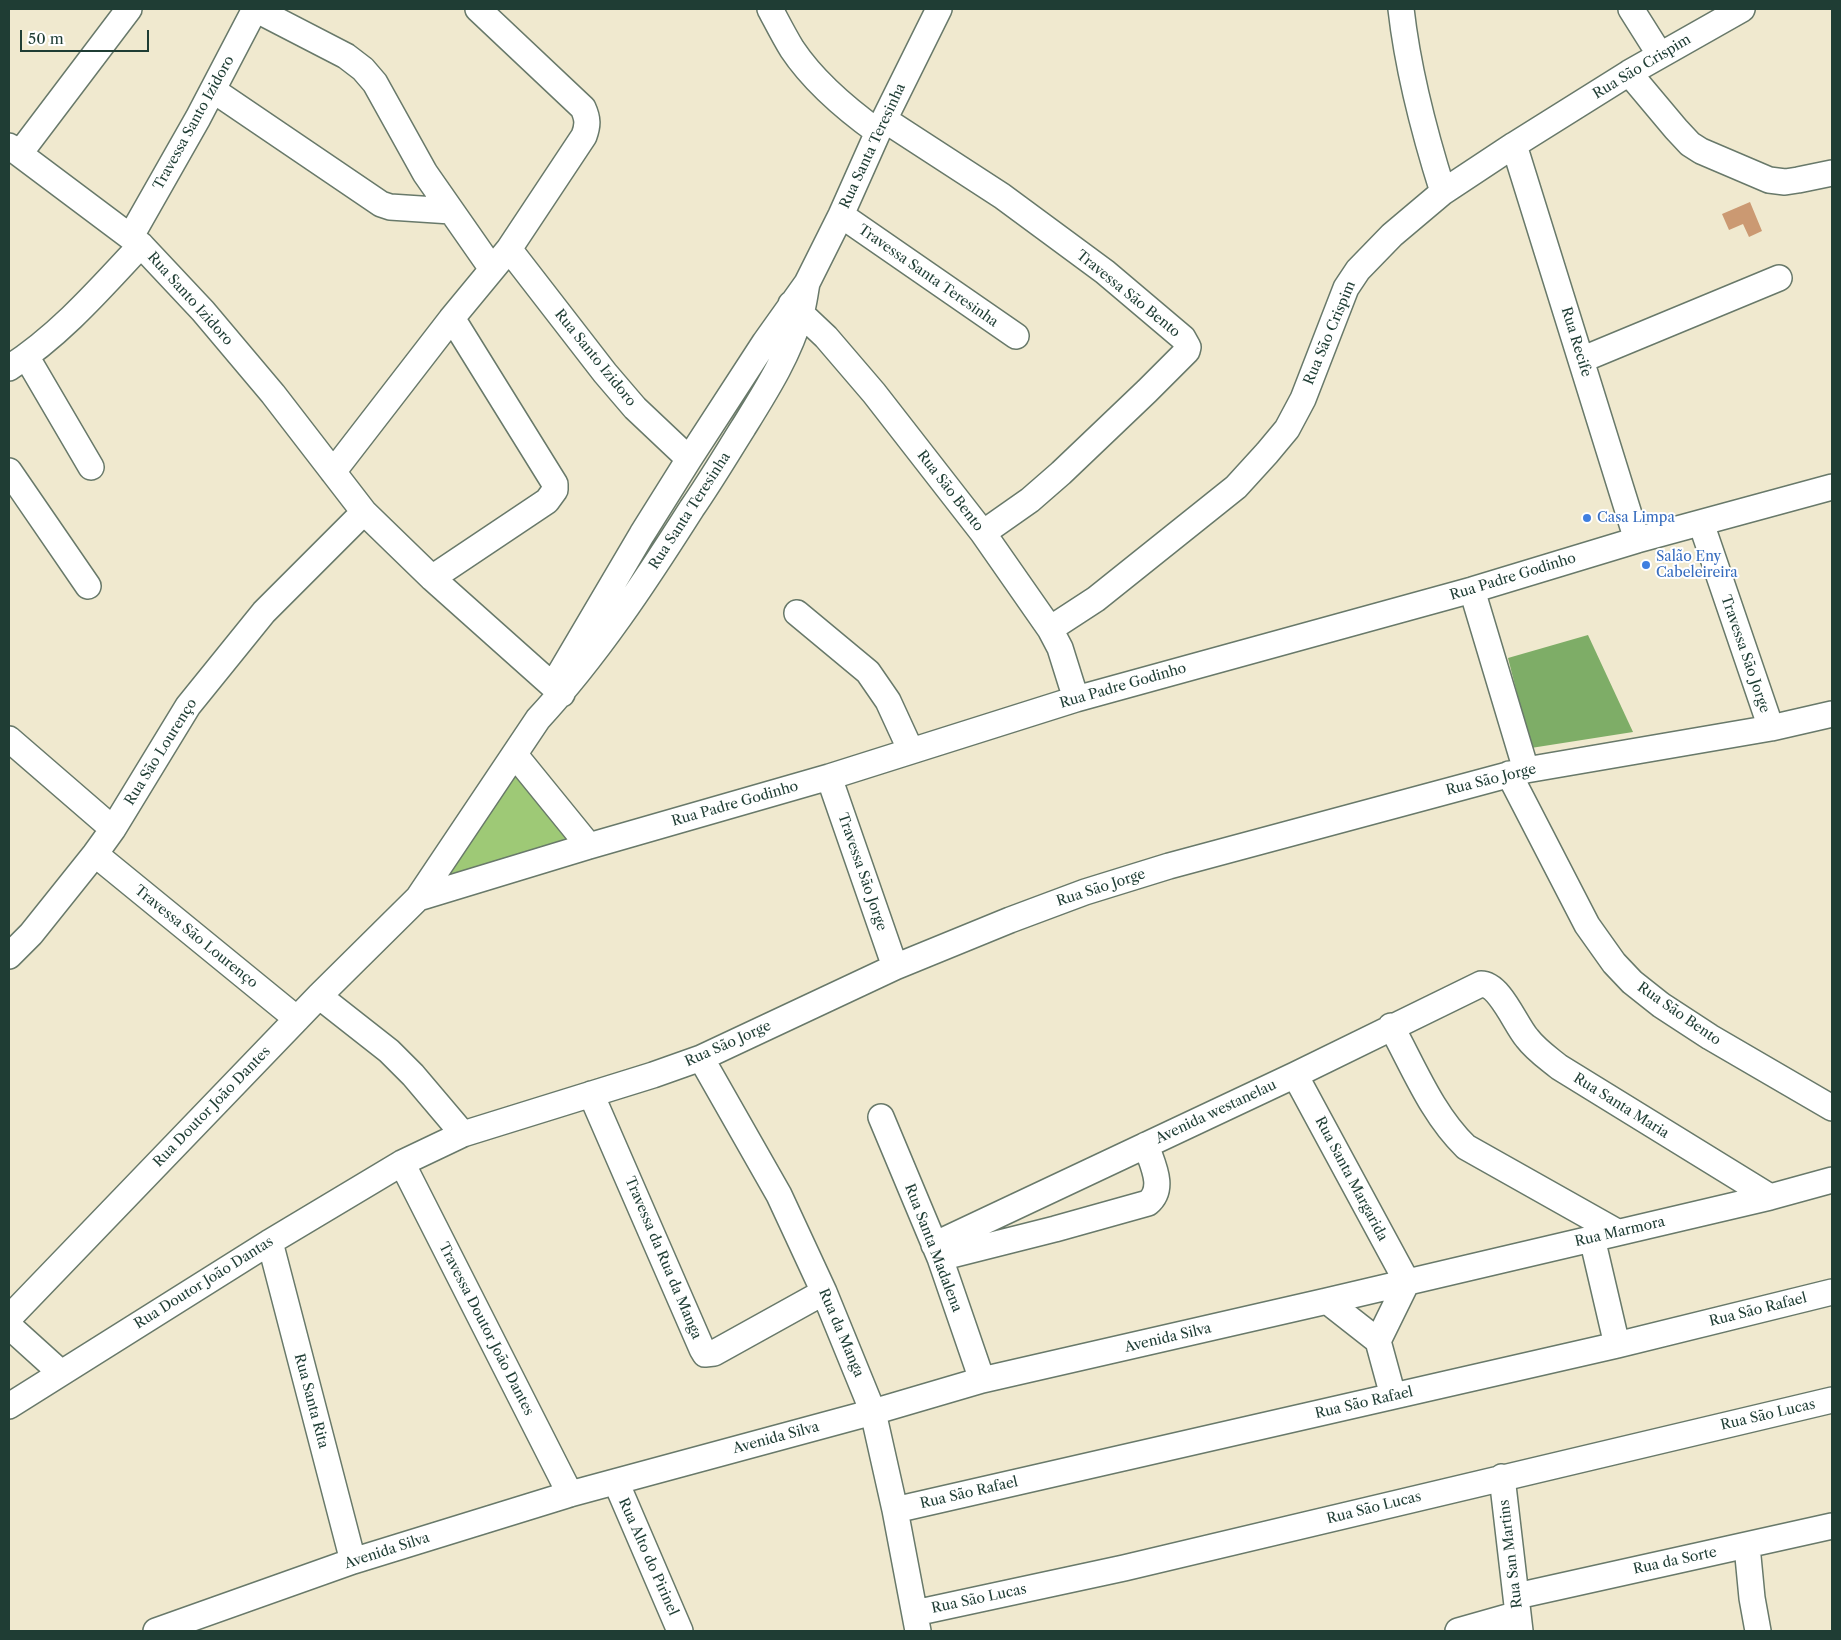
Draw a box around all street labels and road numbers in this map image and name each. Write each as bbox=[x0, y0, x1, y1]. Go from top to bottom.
street label: Rua São Crispim bbox=[1590, 31, 1694, 103]
street label: Travessa Santo Izidoro bbox=[150, 53, 238, 193]
street label: Rua Santa Teresinha bbox=[837, 81, 909, 211]
street label: Travessa Santa Teresinha bbox=[855, 221, 1001, 331]
street label: Travessa São Bento bbox=[1073, 247, 1183, 341]
street label: Rua Santo Izidoro bbox=[144, 249, 236, 349]
street label: Rua São Crispim bbox=[1301, 279, 1359, 387]
street label: Rua Recife bbox=[1557, 305, 1595, 379]
street label: Rua Santo Izidoro bbox=[551, 306, 639, 410]
street label: Rua São Bento bbox=[913, 447, 987, 535]
street label: Rua Santa Teresinha bbox=[646, 449, 734, 573]
street label: Rua Padre Godinho bbox=[1448, 550, 1578, 604]
street label: Travessa São Jorge bbox=[1717, 593, 1773, 715]
street label: Rua Padre Godinho bbox=[1058, 660, 1188, 712]
street label: Rua São Lourenço bbox=[121, 696, 201, 808]
street label: Rua São Jorge bbox=[1444, 761, 1538, 799]
street label: Rua Padre Godinho bbox=[670, 778, 800, 830]
street label: Travessa São Jorge bbox=[834, 811, 890, 933]
street label: Rua São Jorge bbox=[1054, 866, 1148, 910]
street label: Travessa São Lourenço bbox=[131, 882, 261, 992]
street label: Rua São Bento bbox=[1634, 979, 1724, 1049]
street label: Rua São Jorge bbox=[682, 1018, 774, 1070]
street label: Rua Doutor João Dantes bbox=[150, 1043, 274, 1171]
street label: Rua Santa Maria bbox=[1570, 1070, 1672, 1142]
street label: Avenida westanelau bbox=[1153, 1077, 1279, 1147]
street label: Rua Santa Margarida bbox=[1311, 1114, 1391, 1244]
street label: Travessa da Rua da Manga bbox=[621, 1174, 705, 1342]
street label: Rua Santa Madalena bbox=[901, 1182, 965, 1314]
street label: Rua Marmora bbox=[1573, 1213, 1667, 1251]
street label: Rua Doutor João Dantas bbox=[131, 1233, 277, 1333]
street label: Travessa Doutor João Dantes bbox=[435, 1240, 537, 1418]
street label: Rua da Manga bbox=[815, 1286, 867, 1380]
street label: Rua São Rafael bbox=[1707, 1290, 1809, 1330]
street label: Avenida Silva bbox=[1123, 1320, 1213, 1356]
street label: Rua Santa Rita bbox=[290, 1352, 332, 1450]
street label: Rua São Rafael bbox=[1313, 1384, 1415, 1422]
street label: Rua São Lucas bbox=[1719, 1396, 1817, 1434]
street label: Avenida Silva bbox=[731, 1418, 821, 1458]
street label: Rua São Rafael bbox=[918, 1474, 1020, 1512]
street label: Rua São Lucas bbox=[1325, 1488, 1423, 1528]
street label: Rua Alto do Pirinel bbox=[614, 1496, 682, 1618]
street label: Rua San Martins bbox=[1496, 1499, 1526, 1609]
street label: Avenida Silva bbox=[342, 1529, 432, 1573]
street label: Rua da Sorte bbox=[1632, 1544, 1718, 1578]
street label: Rua São Lucas bbox=[930, 1581, 1028, 1617]

